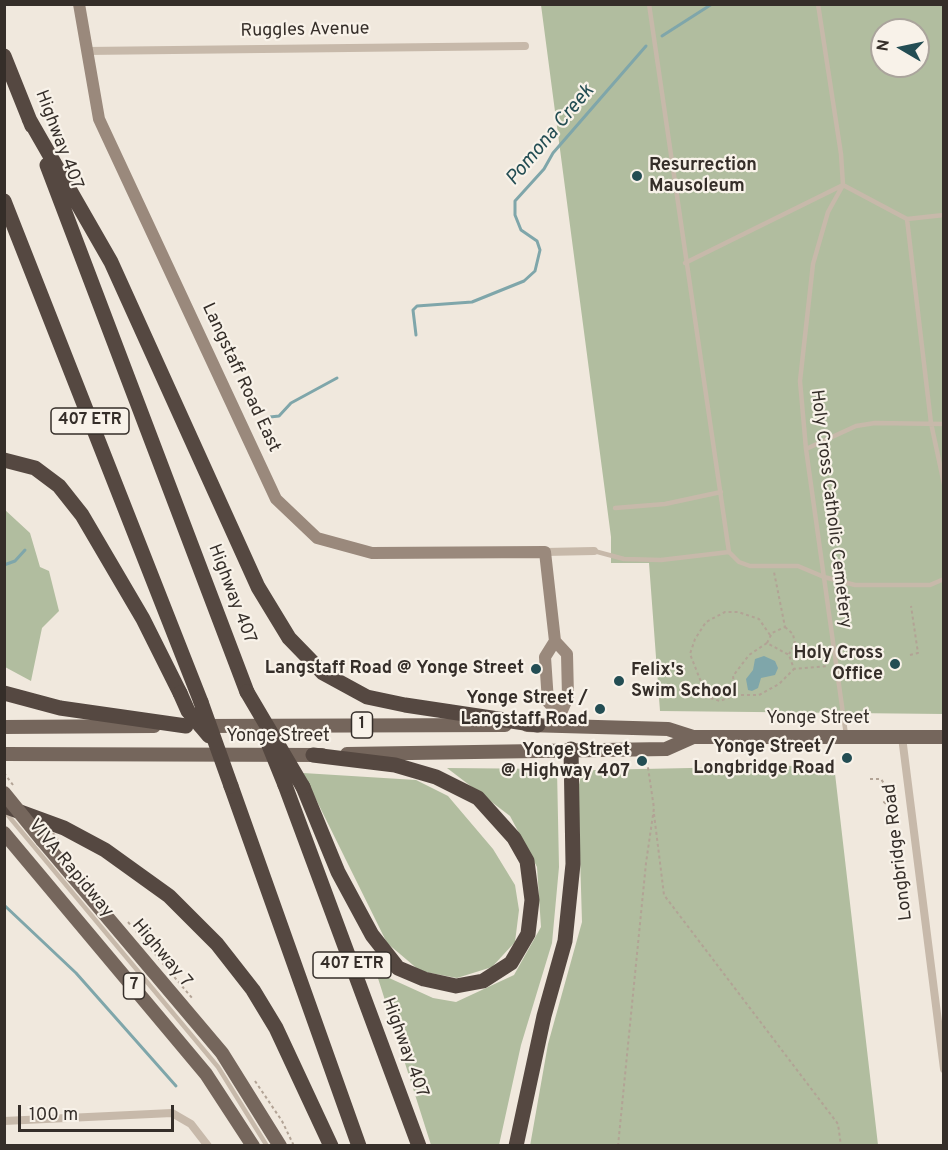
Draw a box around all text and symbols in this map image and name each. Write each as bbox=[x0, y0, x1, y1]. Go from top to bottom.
north arrow bbox=[870, 18, 930, 78]
street label: Ruggles Avenue bbox=[240, 19, 370, 43]
text: N bbox=[873, 38, 895, 53]
water label: Pomona Creek bbox=[502, 80, 600, 192]
street label: Highway 407 bbox=[29, 87, 87, 193]
place label: Resurrection Mausoleum bbox=[649, 155, 757, 198]
marker: Resurrection Mausoleum bbox=[630, 169, 644, 183]
street label: Langstaff Road East bbox=[196, 300, 284, 456]
street label: Holy Cross Catholic Cemetery bbox=[805, 388, 855, 630]
road number: 407 ETR bbox=[51, 408, 129, 434]
street label: Highway 407 bbox=[202, 541, 260, 647]
place label: Holy Cross Office bbox=[794, 643, 883, 686]
marker: Holy Cross Office bbox=[888, 657, 902, 671]
place label: Langstaff Road @ Yonge Street bbox=[265, 658, 524, 680]
place label: Felix's Swim School bbox=[631, 660, 737, 702]
marker: Langstaff Road @ Yonge Street bbox=[529, 662, 543, 676]
marker: Felix's Swim School bbox=[612, 674, 626, 688]
place label: Yonge Street / Langstaff Road bbox=[461, 688, 588, 730]
marker: Yonge Street / Langstaff Road bbox=[593, 702, 607, 716]
street label: Yonge Street bbox=[766, 708, 870, 730]
road number: 1 bbox=[352, 712, 372, 738]
street label: Yonge Street bbox=[226, 726, 330, 748]
place label: Yonge Street / Longbridge Road bbox=[693, 737, 835, 780]
place label: Yonge Street @ Highway 407 bbox=[501, 740, 630, 783]
marker: Yonge Street / Longbridge Road bbox=[840, 751, 854, 765]
marker: Yonge Street @ Highway 407 bbox=[635, 754, 649, 768]
street label: Longbridge Road bbox=[880, 782, 918, 922]
street label: VIVA Rapidway bbox=[23, 816, 117, 922]
street label: Highway 7 bbox=[126, 915, 196, 993]
road number: 407 ETR bbox=[313, 952, 391, 978]
road number: 7 bbox=[124, 973, 144, 999]
street label: Highway 407 bbox=[376, 995, 432, 1101]
scale bar bbox=[21, 1093, 177, 1131]
text: 100 m bbox=[29, 1104, 78, 1127]

